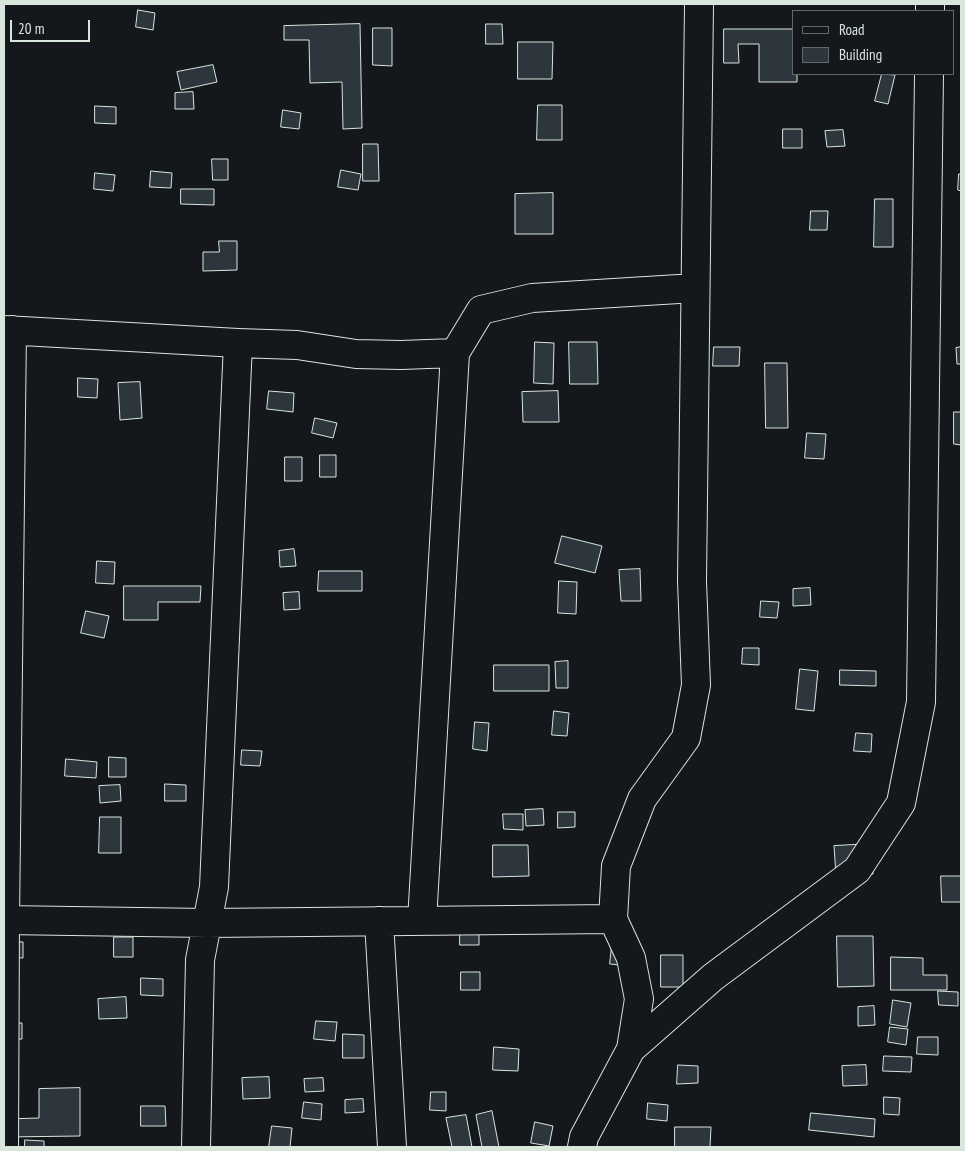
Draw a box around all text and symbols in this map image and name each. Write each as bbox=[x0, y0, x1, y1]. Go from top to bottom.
scale bar bbox=[12, 10, 92, 42]
legend bbox=[792, 10, 955, 75]
text: 20 m bbox=[18, 19, 44, 38]
text: Road bbox=[839, 20, 865, 39]
text: Building bbox=[839, 45, 882, 64]

